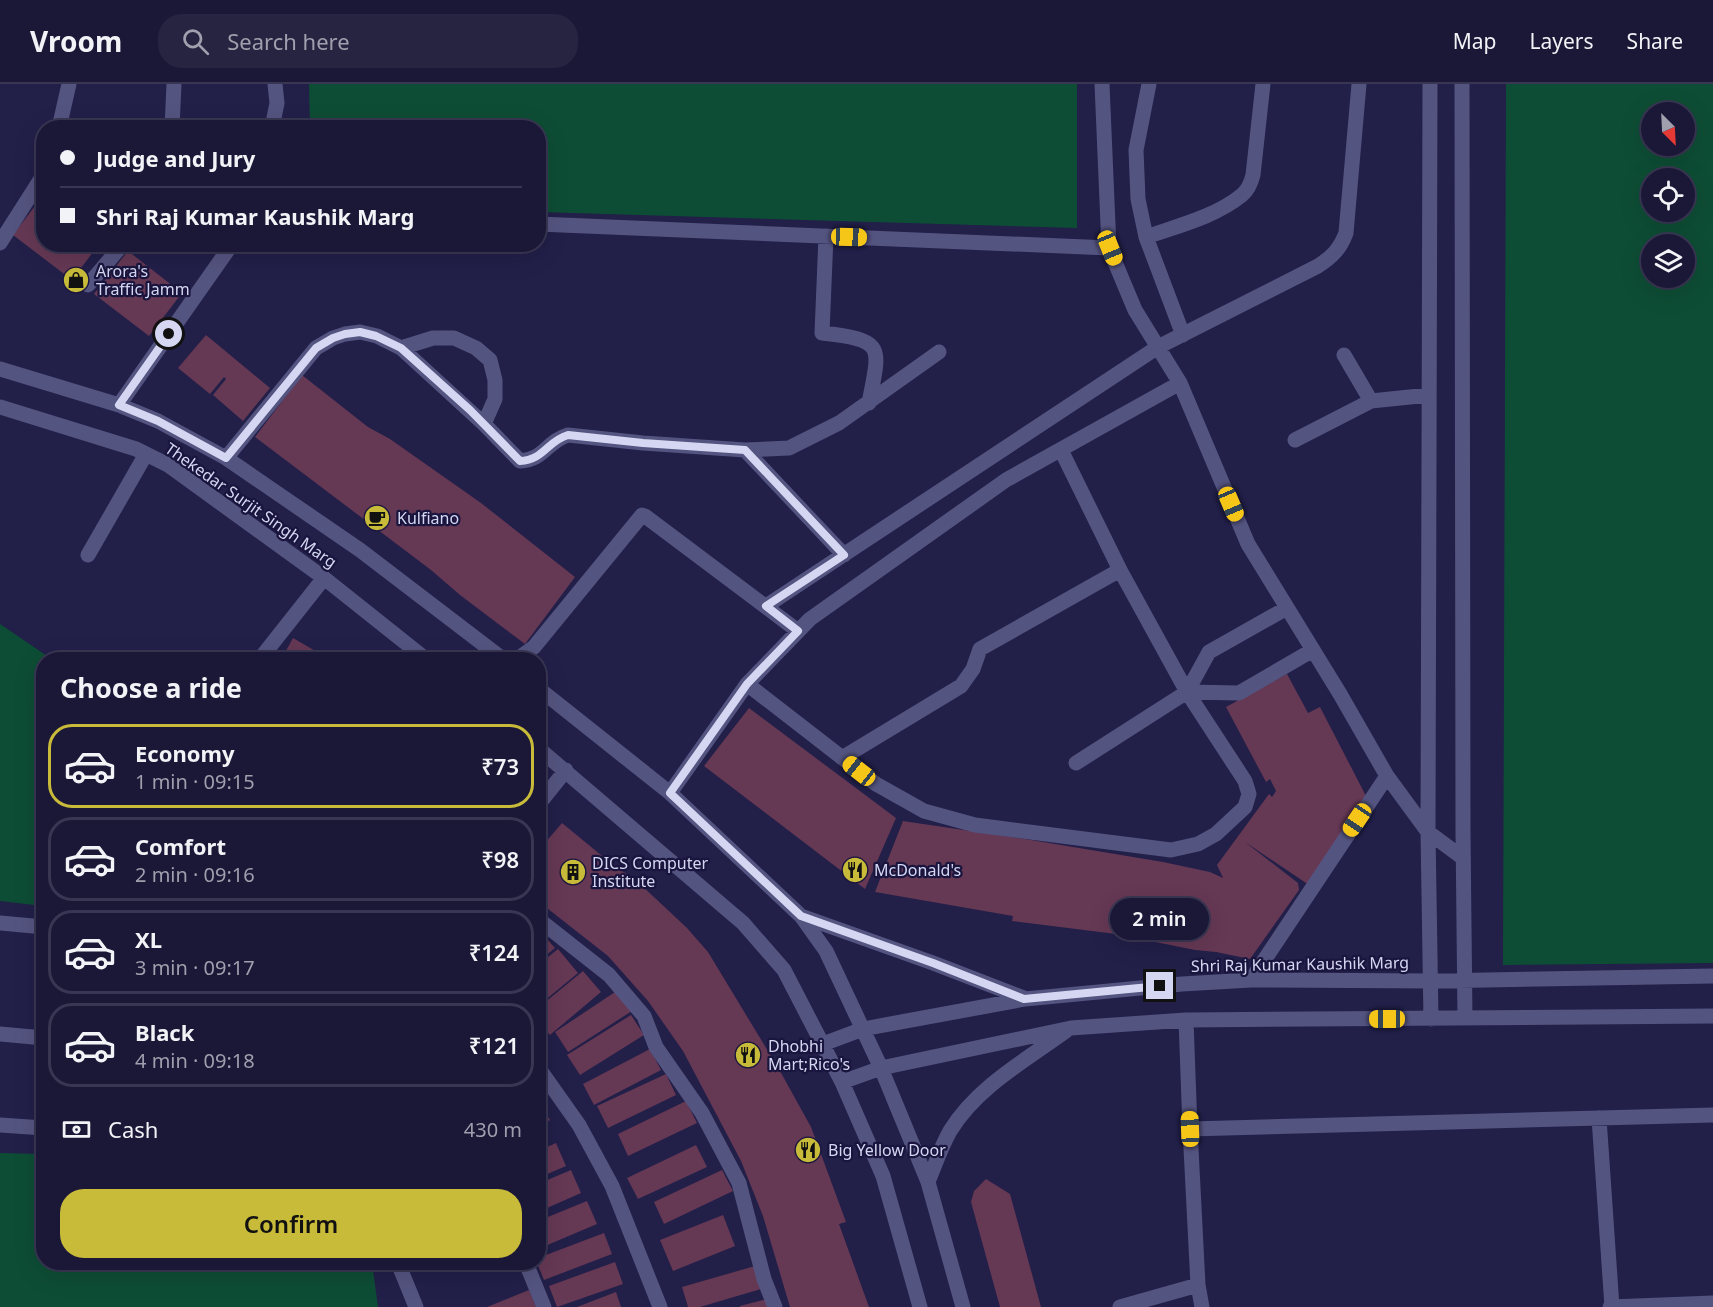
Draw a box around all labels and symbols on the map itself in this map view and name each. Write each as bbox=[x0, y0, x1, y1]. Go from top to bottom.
north arrow bbox=[1641, 102, 1695, 156]
car bbox=[831, 227, 867, 247]
car bbox=[1095, 228, 1125, 268]
place label: Arora's Traffic Jamm bbox=[96, 260, 190, 300]
shop icon: Arora's Traffic Jamm bbox=[61, 265, 91, 295]
route start bbox=[155, 320, 182, 347]
street label: Thekedar Surjit Singh Marg bbox=[161, 437, 341, 573]
car bbox=[1216, 484, 1246, 524]
cafe icon: Kulfiano bbox=[362, 503, 392, 533]
place label: Kulfiano bbox=[397, 507, 459, 529]
car bbox=[839, 753, 879, 789]
car bbox=[1339, 800, 1375, 840]
place label: DICS Computer Institute bbox=[592, 852, 708, 892]
restaurant icon: McDonald's bbox=[840, 855, 870, 885]
building icon: DICS Computer Institute bbox=[558, 857, 588, 887]
place label: McDonald's bbox=[874, 859, 961, 881]
callout: 2 min bbox=[1110, 899, 1210, 941]
street label: Shri Raj Kumar Kaushik Marg bbox=[1191, 951, 1409, 977]
route end bbox=[1146, 972, 1173, 999]
car bbox=[1369, 1010, 1405, 1028]
place label: Dhobhi Mart;Rico's bbox=[768, 1035, 850, 1075]
restaurant icon: Dhobhi Mart;Rico's bbox=[733, 1040, 763, 1070]
car bbox=[1180, 1111, 1200, 1147]
restaurant icon: Big Yellow Door bbox=[793, 1135, 823, 1165]
place label: Big Yellow Door bbox=[828, 1139, 946, 1161]

